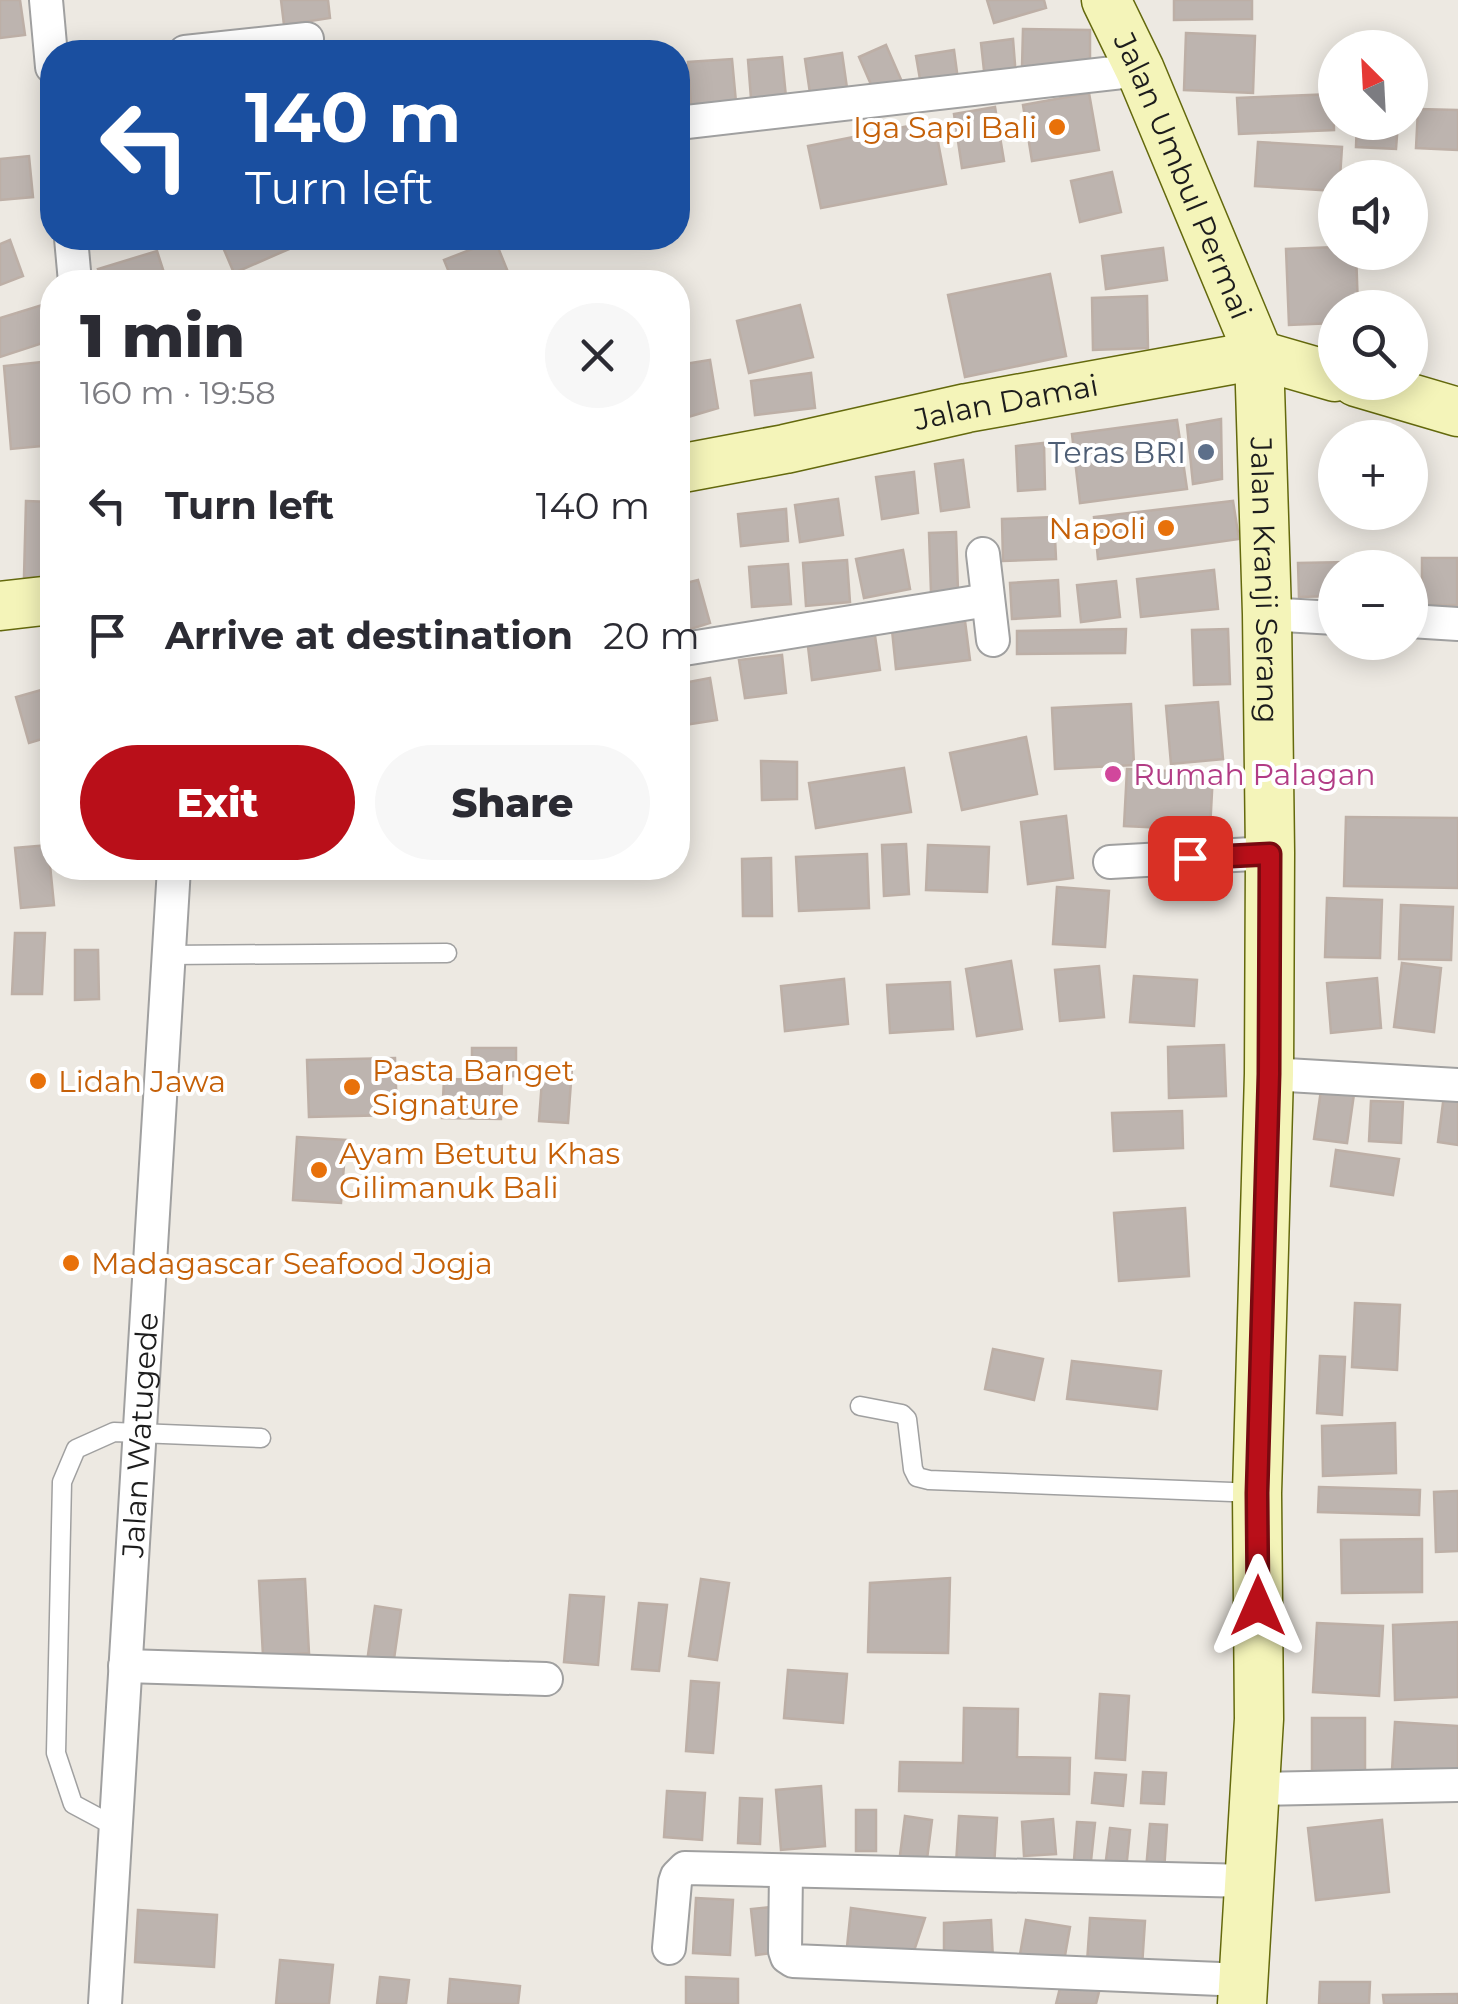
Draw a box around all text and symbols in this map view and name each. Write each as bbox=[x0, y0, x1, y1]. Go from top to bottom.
street label: Jalan Umbul Permai bbox=[1106, 25, 1260, 324]
north arrow bbox=[1318, 30, 1428, 140]
map controls bbox=[1318, 30, 1428, 660]
text: 140 m bbox=[245, 74, 461, 160]
icon: left bbox=[80, 80, 210, 210]
place label: Iga Sapi Bali bbox=[853, 109, 1037, 146]
marker: Iga Sapi Bali bbox=[1046, 116, 1068, 138]
text: Turn left bbox=[245, 160, 433, 215]
button: sound bbox=[1318, 160, 1428, 270]
button: search bbox=[1318, 290, 1428, 400]
text: 1 min bbox=[80, 299, 245, 372]
button: close bbox=[545, 303, 650, 408]
street label: Jalan Damai bbox=[909, 366, 1101, 438]
text: 160 m · 19:58 bbox=[80, 373, 276, 412]
button: + bbox=[1318, 420, 1428, 530]
place label: Teras BRI bbox=[1048, 434, 1186, 471]
street label: Jalan Kranji Serang bbox=[1243, 435, 1287, 724]
marker: Teras BRI bbox=[1195, 441, 1217, 463]
icon: left bbox=[80, 478, 135, 533]
text: Turn left bbox=[165, 482, 334, 529]
text: 140 m bbox=[536, 482, 650, 529]
place label: Napoli bbox=[1049, 510, 1146, 547]
marker: Napoli bbox=[1155, 517, 1177, 539]
button: − bbox=[1318, 550, 1428, 660]
icon: arrive bbox=[80, 608, 135, 663]
text: Arrive at destination bbox=[165, 612, 573, 659]
text: 20 m bbox=[603, 612, 700, 659]
button: Exit bbox=[80, 745, 355, 860]
button: Share bbox=[375, 745, 650, 860]
place label: Rumah Palagan bbox=[1133, 756, 1376, 793]
marker: Rumah Palagan bbox=[1102, 763, 1124, 785]
pin bbox=[1148, 816, 1233, 901]
icon: arrive bbox=[1163, 831, 1218, 886]
place label: Pasta Banget Signature bbox=[372, 1052, 574, 1123]
place label: Lidah Jawa bbox=[58, 1063, 226, 1100]
marker: Lidah Jawa bbox=[27, 1070, 49, 1092]
marker: Pasta Banget Signature bbox=[341, 1076, 363, 1098]
place label: Ayam Betutu Khas Gilimanuk Bali bbox=[339, 1135, 620, 1206]
marker: Ayam Betutu Khas Gilimanuk Bali bbox=[308, 1159, 330, 1181]
place label: Madagascar Seafood Jogja bbox=[91, 1245, 493, 1282]
marker: Madagascar Seafood Jogja bbox=[60, 1252, 82, 1274]
street label: Jalan Watugede bbox=[114, 1311, 165, 1560]
position arrow bbox=[1206, 1554, 1310, 1658]

